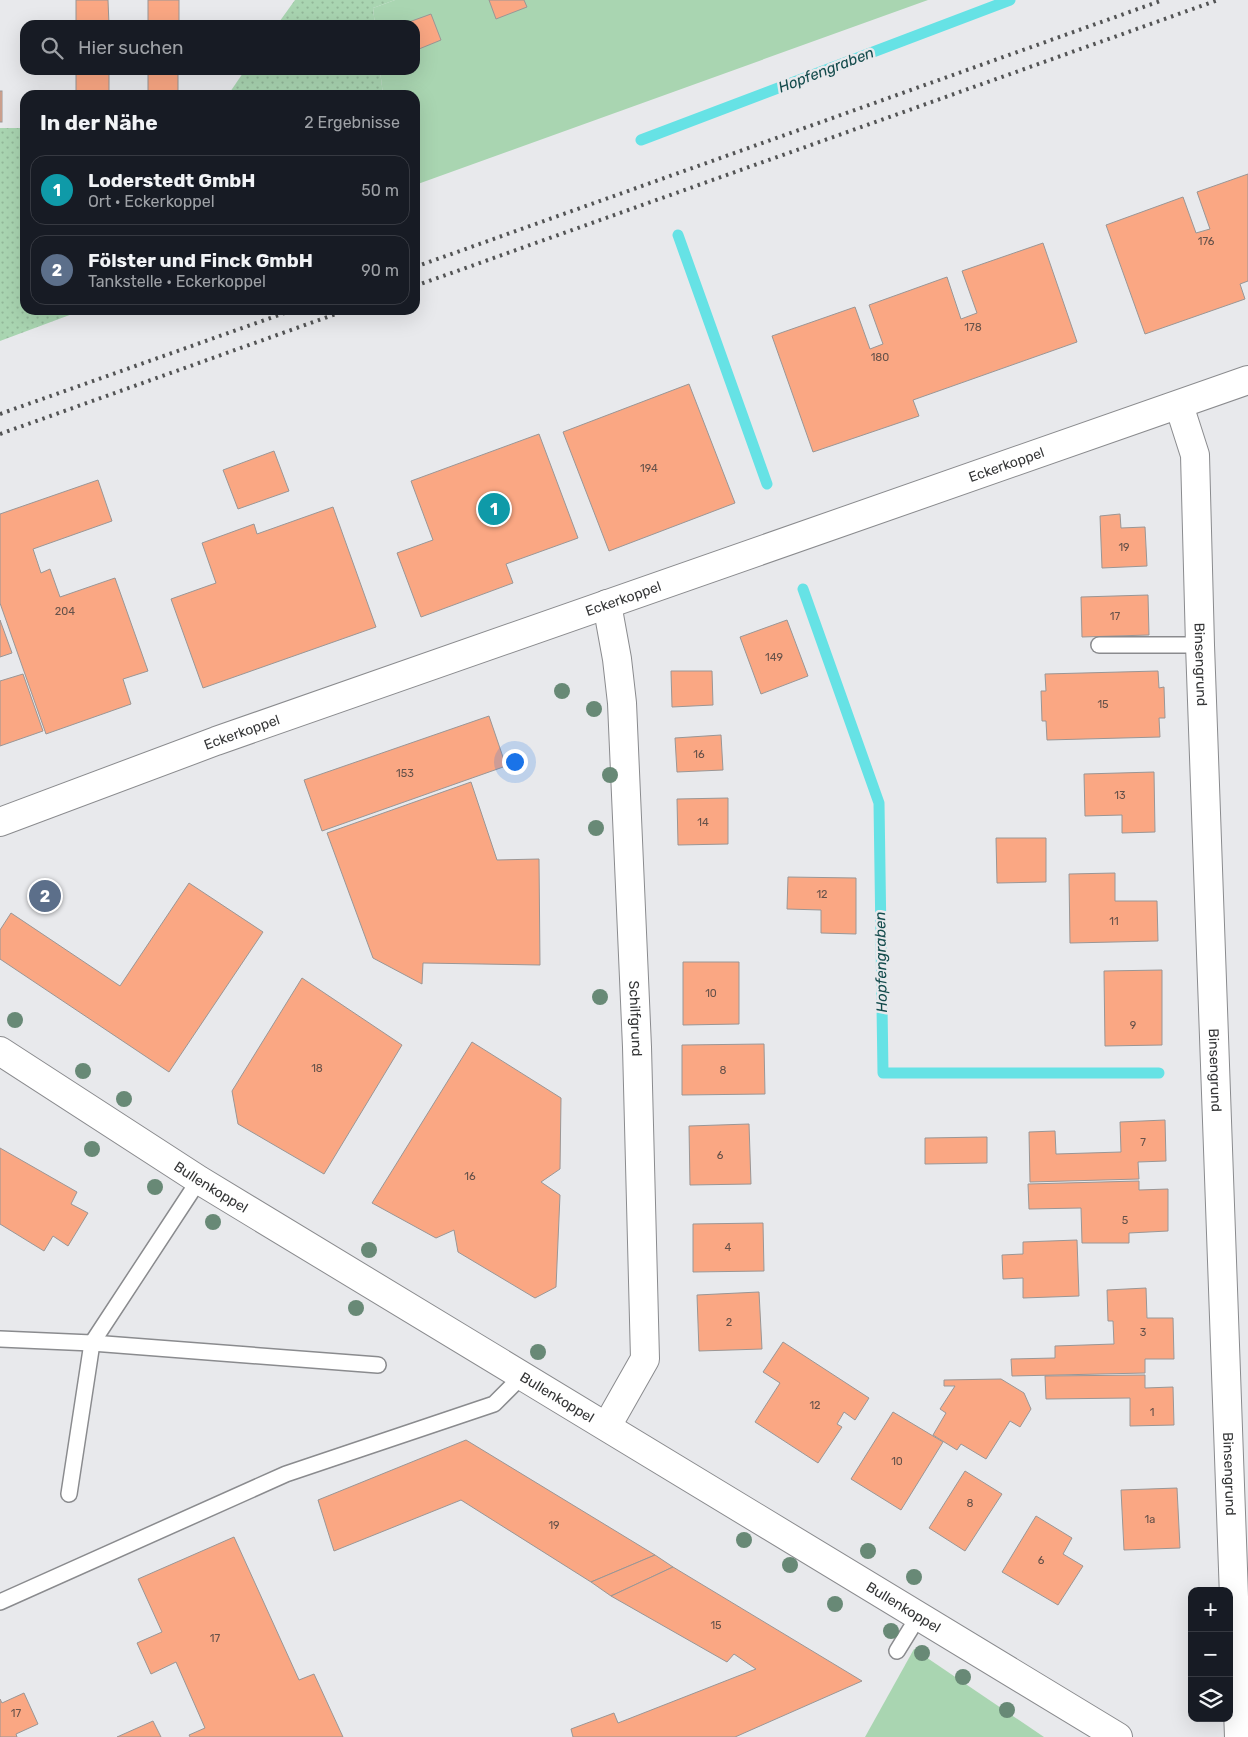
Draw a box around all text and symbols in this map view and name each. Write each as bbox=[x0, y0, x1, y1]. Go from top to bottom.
search box bbox=[20, 20, 420, 75]
icon: search bbox=[38, 34, 66, 62]
text: Hier suchen bbox=[78, 36, 184, 59]
water label: Hopfengraben bbox=[776, 44, 876, 96]
text: In der Nähe bbox=[40, 110, 158, 135]
text: 2 Ergebnisse bbox=[304, 113, 400, 132]
text: Loderstedt GmbH bbox=[88, 169, 256, 192]
text: 1 bbox=[53, 181, 61, 200]
text: 50 m bbox=[361, 181, 399, 200]
text: Ort · Eckerkoppel bbox=[88, 192, 215, 211]
house number: 176 bbox=[1198, 235, 1215, 248]
text: Fölster und Finck GmbH bbox=[88, 249, 313, 272]
text: 2 bbox=[52, 261, 62, 280]
text: 90 m bbox=[361, 261, 399, 280]
text: Tankstelle · Eckerkoppel bbox=[88, 272, 266, 291]
house number: 178 bbox=[964, 321, 982, 334]
house number: 180 bbox=[871, 351, 889, 364]
street label: Eckerkoppel bbox=[966, 443, 1046, 486]
house number: 194 bbox=[640, 462, 658, 475]
pin: 1 bbox=[478, 490, 510, 528]
house number: 19 bbox=[1118, 541, 1130, 554]
street label: Eckerkoppel bbox=[583, 578, 663, 620]
house number: 204 bbox=[55, 605, 75, 618]
house number: 17 bbox=[1110, 610, 1121, 623]
street label: Binsengrund bbox=[1191, 622, 1211, 707]
house number: 149 bbox=[765, 651, 783, 664]
house number: 15 bbox=[1097, 698, 1109, 711]
street label: Eckerkoppel bbox=[202, 711, 282, 753]
house number: 16 bbox=[693, 748, 705, 761]
your location bbox=[502, 749, 528, 775]
house number: 153 bbox=[396, 767, 414, 780]
house number: 13 bbox=[1114, 789, 1126, 802]
house number: 14 bbox=[697, 816, 709, 829]
pin: 2 bbox=[29, 877, 61, 915]
house number: 12 bbox=[816, 888, 828, 901]
water label: Hopfengraben bbox=[871, 911, 891, 1013]
house number: 11 bbox=[1109, 915, 1119, 928]
street label: Schilfgrund bbox=[626, 980, 646, 1057]
house number: 10 bbox=[705, 987, 717, 1000]
house number: 9 bbox=[1130, 1019, 1136, 1032]
street label: Binsengrund bbox=[1205, 1028, 1225, 1112]
house number: 18 bbox=[311, 1062, 323, 1075]
house number: 8 bbox=[720, 1064, 727, 1077]
house number: 7 bbox=[1140, 1136, 1146, 1149]
house number: 6 bbox=[717, 1149, 724, 1162]
street label: Bullenkoppel bbox=[171, 1158, 251, 1216]
house number: 16 bbox=[464, 1170, 476, 1183]
house number: 5 bbox=[1122, 1214, 1129, 1227]
house number: 4 bbox=[725, 1241, 732, 1254]
house number: 2 bbox=[726, 1316, 732, 1329]
house number: 3 bbox=[1140, 1326, 1147, 1339]
street label: Bullenkoppel bbox=[517, 1368, 597, 1426]
house number: 12 bbox=[809, 1399, 821, 1412]
house number: 1 bbox=[1150, 1406, 1154, 1419]
street label: Binsengrund bbox=[1220, 1432, 1240, 1516]
house number: 10 bbox=[891, 1455, 903, 1468]
house number: 8 bbox=[967, 1497, 974, 1510]
house number: 1a bbox=[1145, 1513, 1155, 1526]
house number: 19 bbox=[548, 1519, 560, 1532]
house number: 6 bbox=[1038, 1554, 1045, 1567]
street label: Bullenkoppel bbox=[863, 1578, 944, 1636]
map controls bbox=[1188, 1587, 1233, 1722]
button: + bbox=[1188, 1587, 1233, 1632]
house number: 15 bbox=[710, 1619, 722, 1632]
house number: 17 bbox=[210, 1632, 221, 1645]
button: − bbox=[1188, 1632, 1233, 1677]
button: layers bbox=[1188, 1677, 1233, 1722]
house number: 17 bbox=[11, 1707, 22, 1720]

